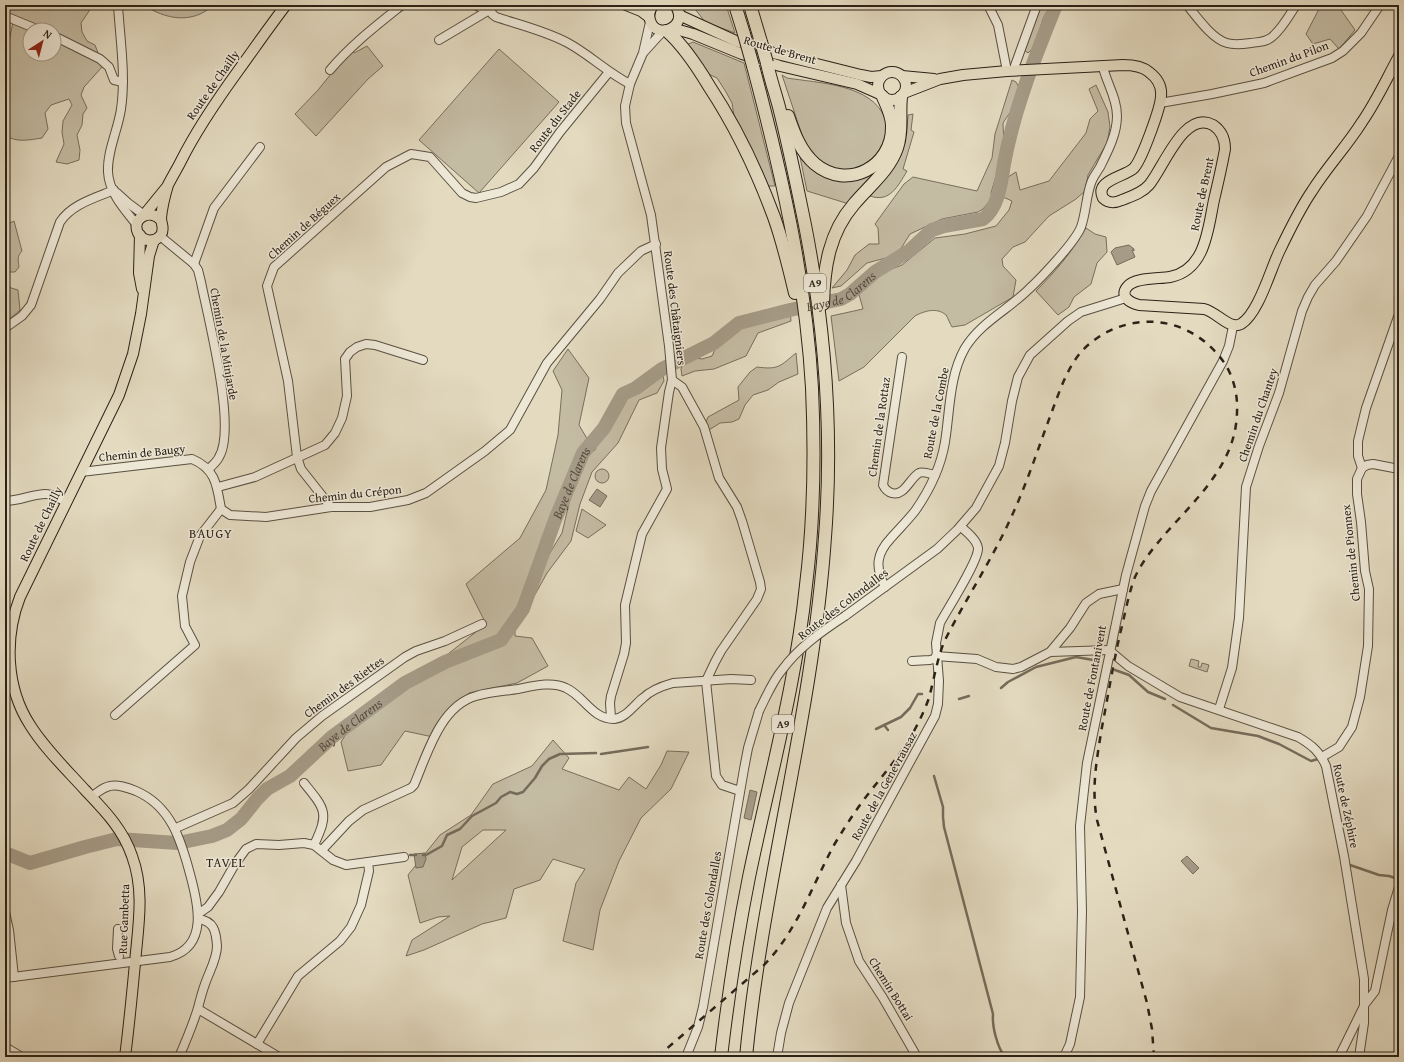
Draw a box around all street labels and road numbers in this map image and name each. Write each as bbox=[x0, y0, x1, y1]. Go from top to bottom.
street label: Route de Brent bbox=[742, 31, 819, 68]
street label: Chemin du Pilon bbox=[1247, 36, 1331, 81]
street label: Route de Chailly bbox=[182, 46, 243, 123]
street label: Route du Stade bbox=[525, 85, 585, 156]
street label: Route de Brent bbox=[1185, 155, 1218, 232]
street label: Chemin de Béguex bbox=[264, 188, 344, 263]
street label: Route des Châtaigniers bbox=[660, 250, 691, 366]
road number: A9 bbox=[804, 274, 826, 292]
street label: Chemin de la Minjarde bbox=[206, 287, 243, 402]
street label: Route de la Combe bbox=[918, 365, 953, 460]
street label: Chemin du Chantey bbox=[1233, 365, 1282, 464]
street label: Chemin de la Rottaz bbox=[863, 376, 894, 478]
street label: Chemin de Baugy bbox=[98, 439, 186, 466]
street label: Chemin du Crépon bbox=[308, 480, 403, 507]
street label: Route de Chailly bbox=[15, 483, 66, 564]
street label: Chemin de Pionnex bbox=[1337, 503, 1364, 602]
street label: Route des Colondalles bbox=[794, 564, 892, 643]
street label: Route de Fontanivent bbox=[1073, 623, 1110, 732]
street label: Chemin des Riettes bbox=[300, 651, 388, 722]
road number: A9 bbox=[772, 715, 794, 733]
street label: Route de la Genevrausaz bbox=[847, 728, 921, 843]
street label: Route de Zéphire bbox=[1329, 762, 1364, 850]
street label: Route des Colondalles bbox=[690, 849, 725, 960]
street label: Rue Gambetta bbox=[114, 883, 133, 954]
street label: Chemin Bottai bbox=[865, 954, 918, 1024]

